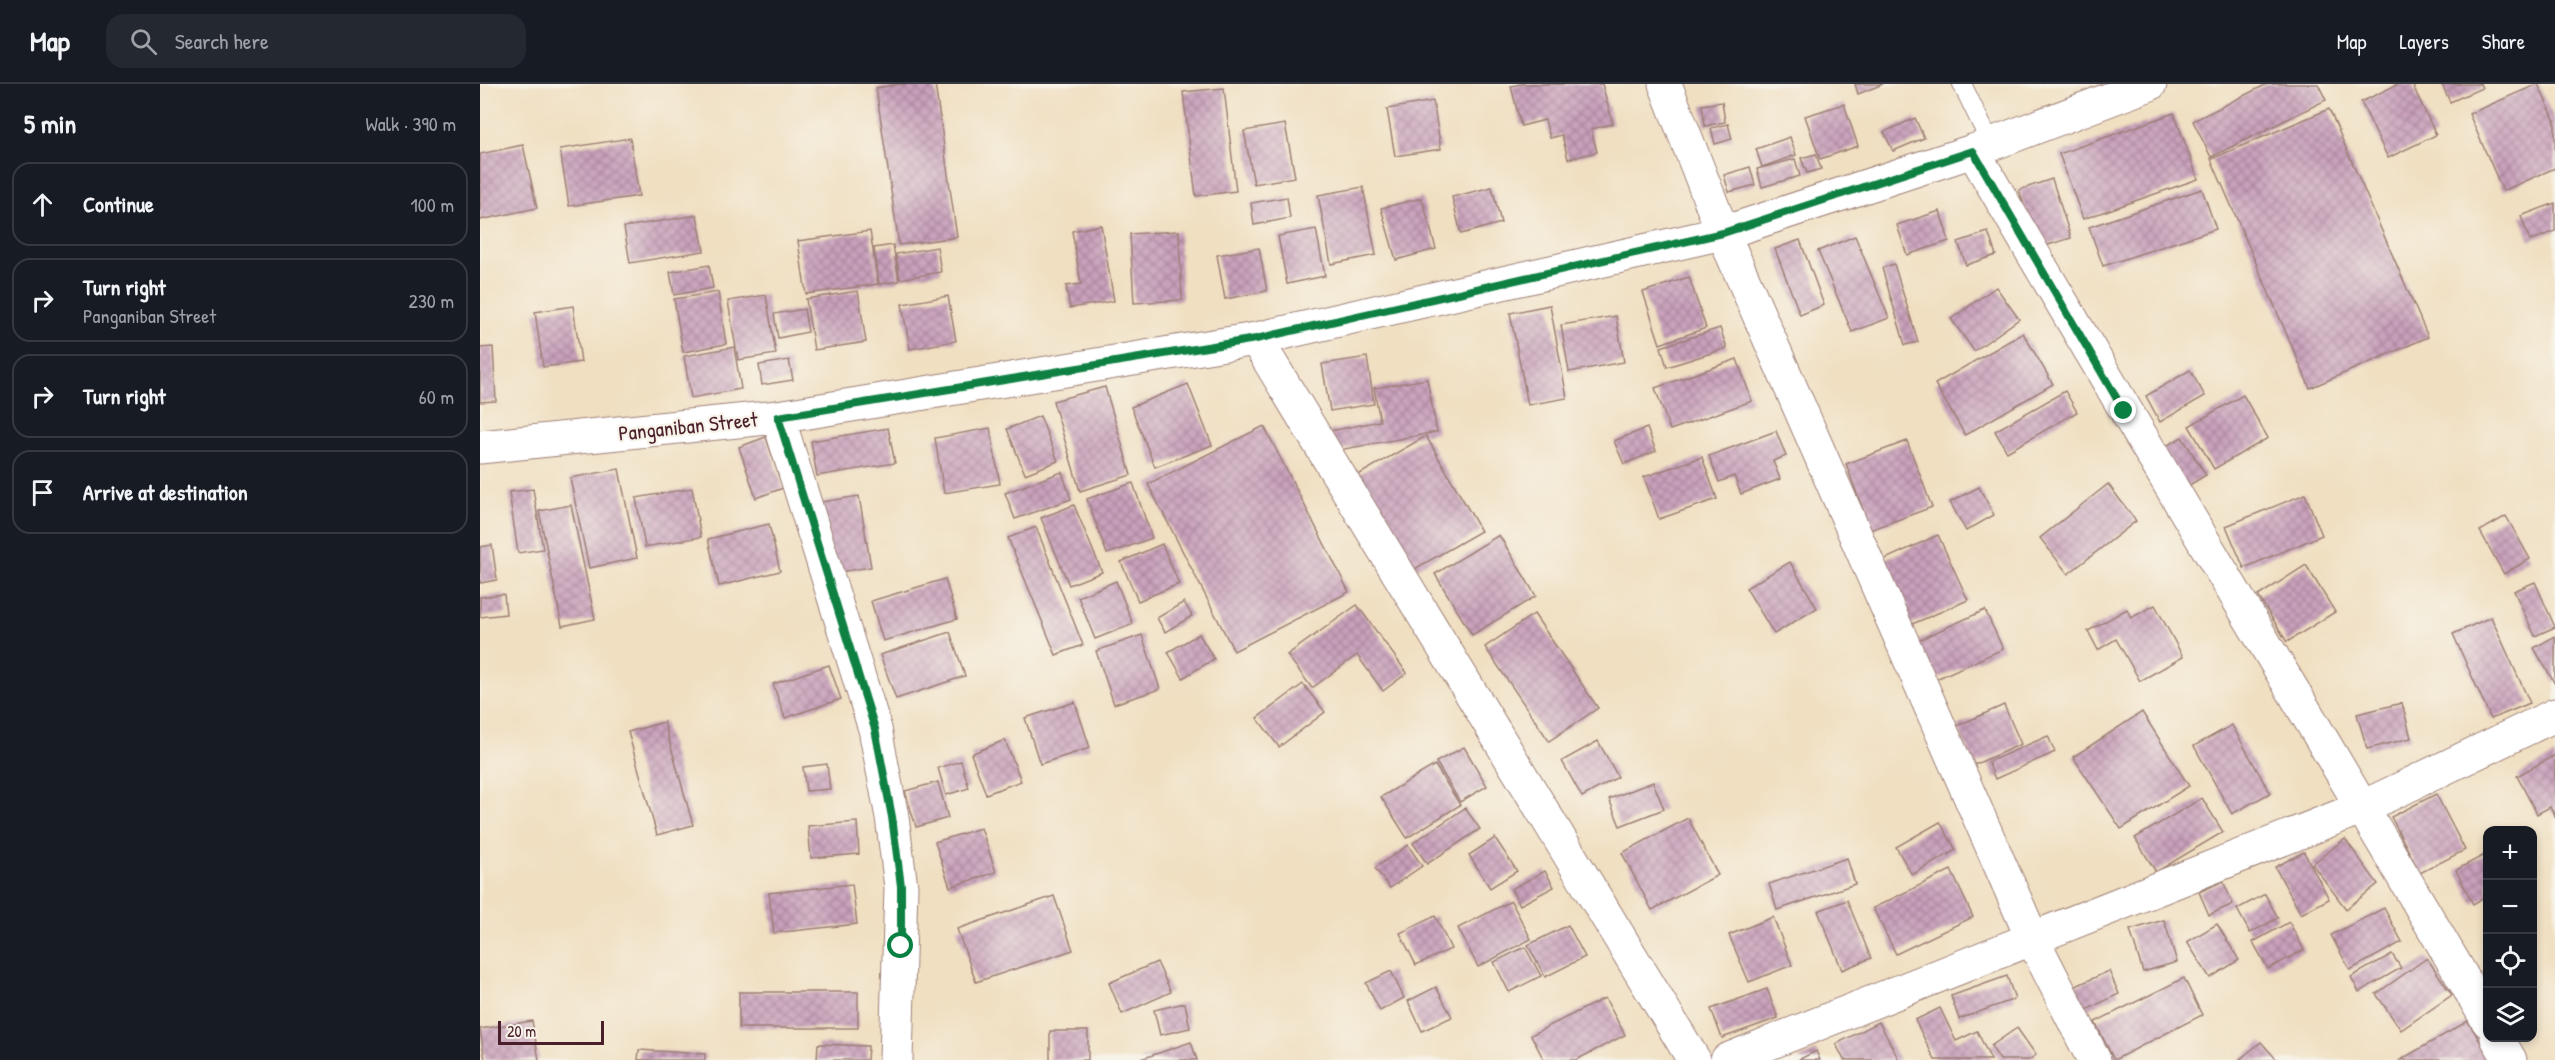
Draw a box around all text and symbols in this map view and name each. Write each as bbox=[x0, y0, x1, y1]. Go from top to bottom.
search box bbox=[106, 14, 526, 68]
text: Map bbox=[30, 22, 70, 60]
icon: search bbox=[127, 25, 160, 58]
text: Search here bbox=[175, 26, 269, 56]
text: Map bbox=[2337, 27, 2366, 56]
text: Layers bbox=[2399, 27, 2449, 56]
text: Share bbox=[2482, 27, 2525, 56]
text: 5 min bbox=[24, 106, 76, 141]
text: Walk · 390 m bbox=[366, 110, 456, 137]
icon: ahead bbox=[26, 188, 59, 221]
text: Continue bbox=[83, 189, 154, 219]
text: 100 m bbox=[411, 191, 454, 218]
text: Turn right bbox=[83, 272, 166, 302]
icon: right bbox=[26, 284, 59, 317]
text: 230 m bbox=[409, 287, 454, 314]
text: Panganiban Street bbox=[83, 302, 216, 329]
icon: right bbox=[26, 380, 59, 413]
text: Turn right bbox=[83, 381, 166, 411]
text: 60 m bbox=[419, 383, 454, 410]
route end bbox=[2110, 397, 2136, 423]
street label: Panganiban Street bbox=[617, 404, 760, 448]
icon: arrive bbox=[26, 476, 59, 509]
text: Arrive at destination bbox=[83, 477, 248, 507]
map controls bbox=[2483, 826, 2537, 1042]
button: + bbox=[2483, 826, 2537, 880]
button: − bbox=[2483, 880, 2537, 934]
route start bbox=[887, 932, 913, 958]
button: locate bbox=[2483, 934, 2537, 988]
button: layers bbox=[2483, 988, 2537, 1042]
scale bar bbox=[498, 1018, 604, 1046]
text: 20 m bbox=[507, 1020, 536, 1042]

